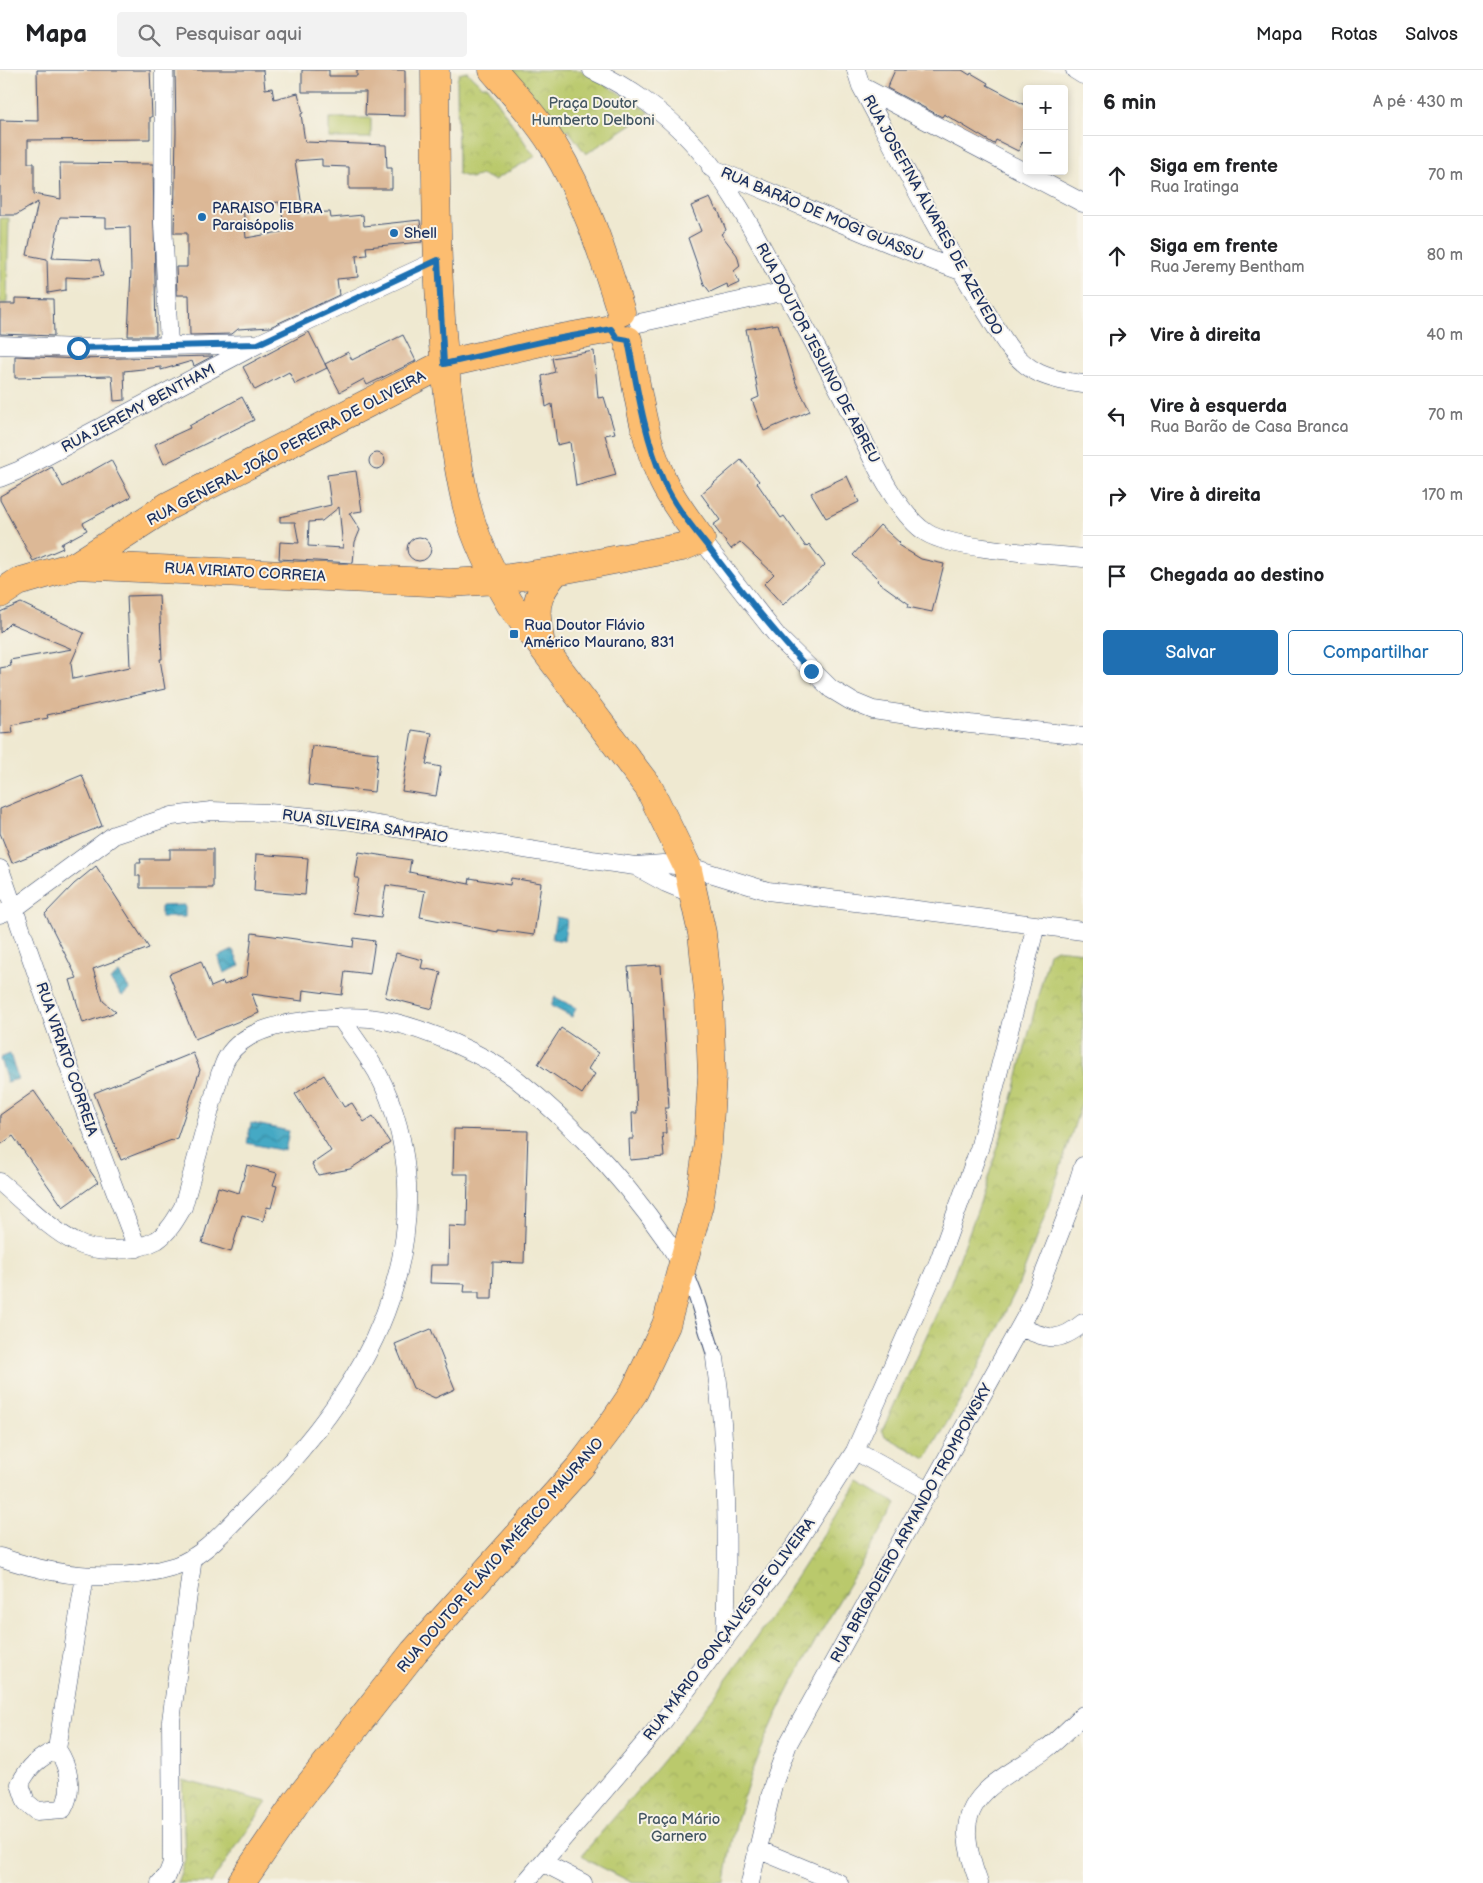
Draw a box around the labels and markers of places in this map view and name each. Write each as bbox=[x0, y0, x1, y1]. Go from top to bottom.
place label: PARAISO FIBRA Paraisópolis bbox=[212, 199, 323, 235]
marker: PARAISO FIBRA Paraisópolis bbox=[196, 211, 208, 223]
place label: Shell bbox=[404, 224, 437, 243]
marker: Shell bbox=[388, 227, 400, 239]
place label: Rua Doutor Flávio Américo Maurano, 831 bbox=[524, 616, 674, 652]
marker: Rua Doutor Flávio Américo Maurano, 831 bbox=[508, 628, 520, 640]

